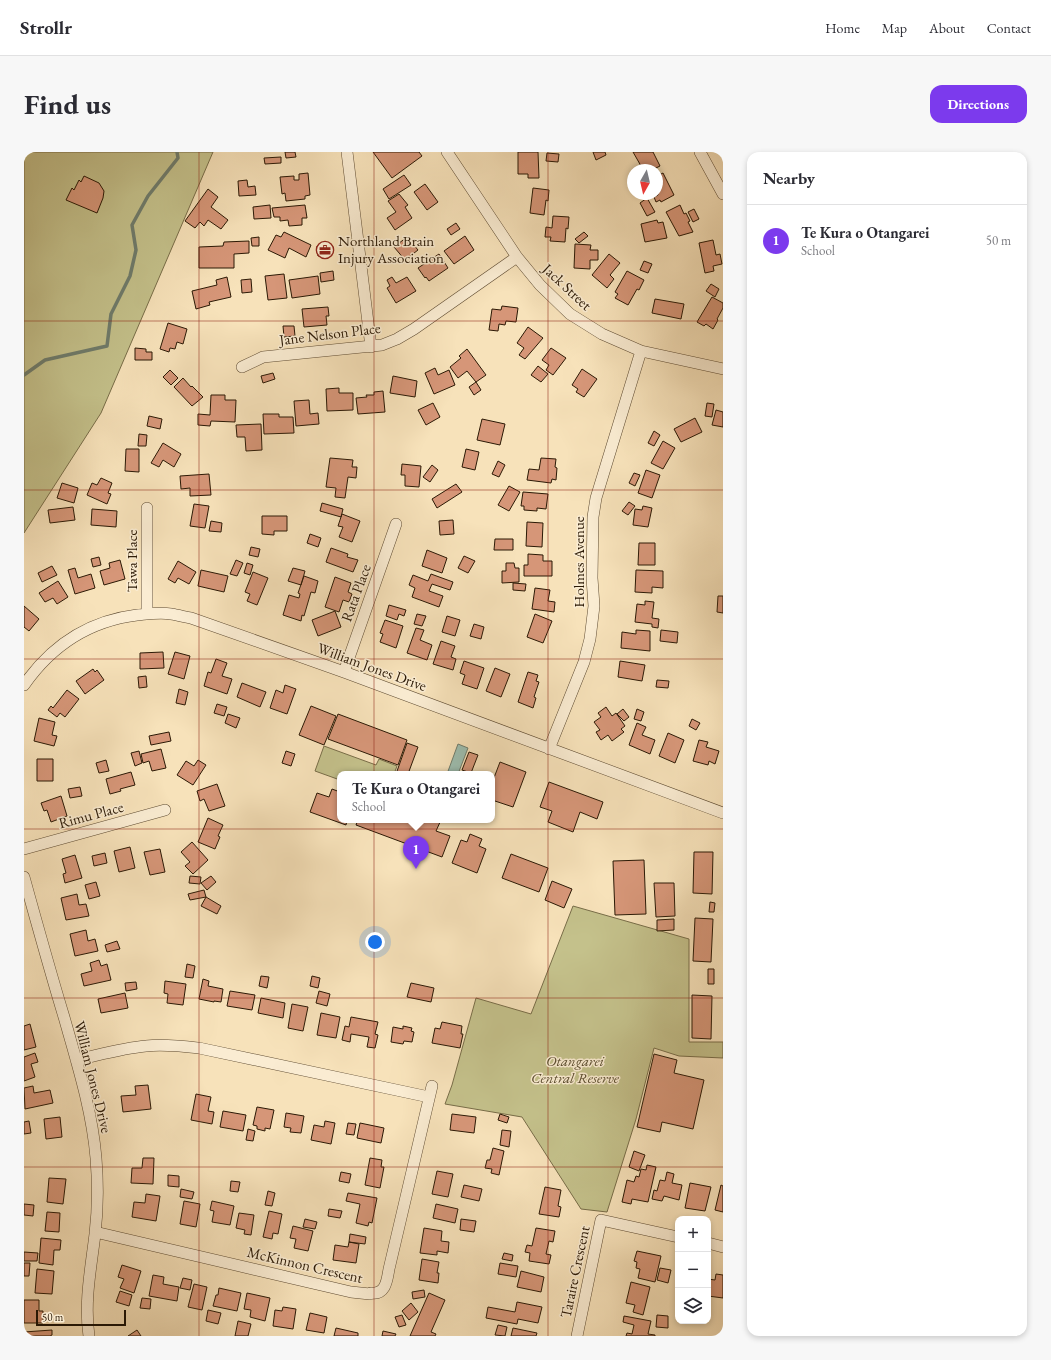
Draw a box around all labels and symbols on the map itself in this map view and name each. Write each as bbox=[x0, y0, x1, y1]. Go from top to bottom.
north arrow bbox=[627, 164, 663, 200]
place label: Northland Brain Injury Association bbox=[338, 231, 444, 267]
office icon: Northland Brain Injury Association bbox=[315, 240, 335, 260]
street label: Jack Street bbox=[537, 258, 596, 314]
street label: Jane Nelson Place bbox=[276, 318, 382, 349]
street label: Holmes Avenue bbox=[569, 516, 588, 608]
street label: Tawa Place bbox=[122, 529, 141, 592]
street label: Rata Place bbox=[336, 561, 375, 624]
street label: William Jones Drive bbox=[315, 638, 430, 695]
street label: Rimu Place bbox=[56, 797, 126, 832]
pin: 1 bbox=[403, 836, 429, 869]
your location bbox=[365, 932, 385, 952]
street label: William Jones Drive bbox=[70, 1019, 117, 1135]
park label: Otangarei Central Reserve bbox=[531, 1051, 620, 1087]
street label: Taraire Crescent bbox=[555, 1224, 594, 1320]
street label: McKinnon Crescent bbox=[245, 1242, 365, 1287]
scale bar bbox=[36, 1308, 126, 1327]

